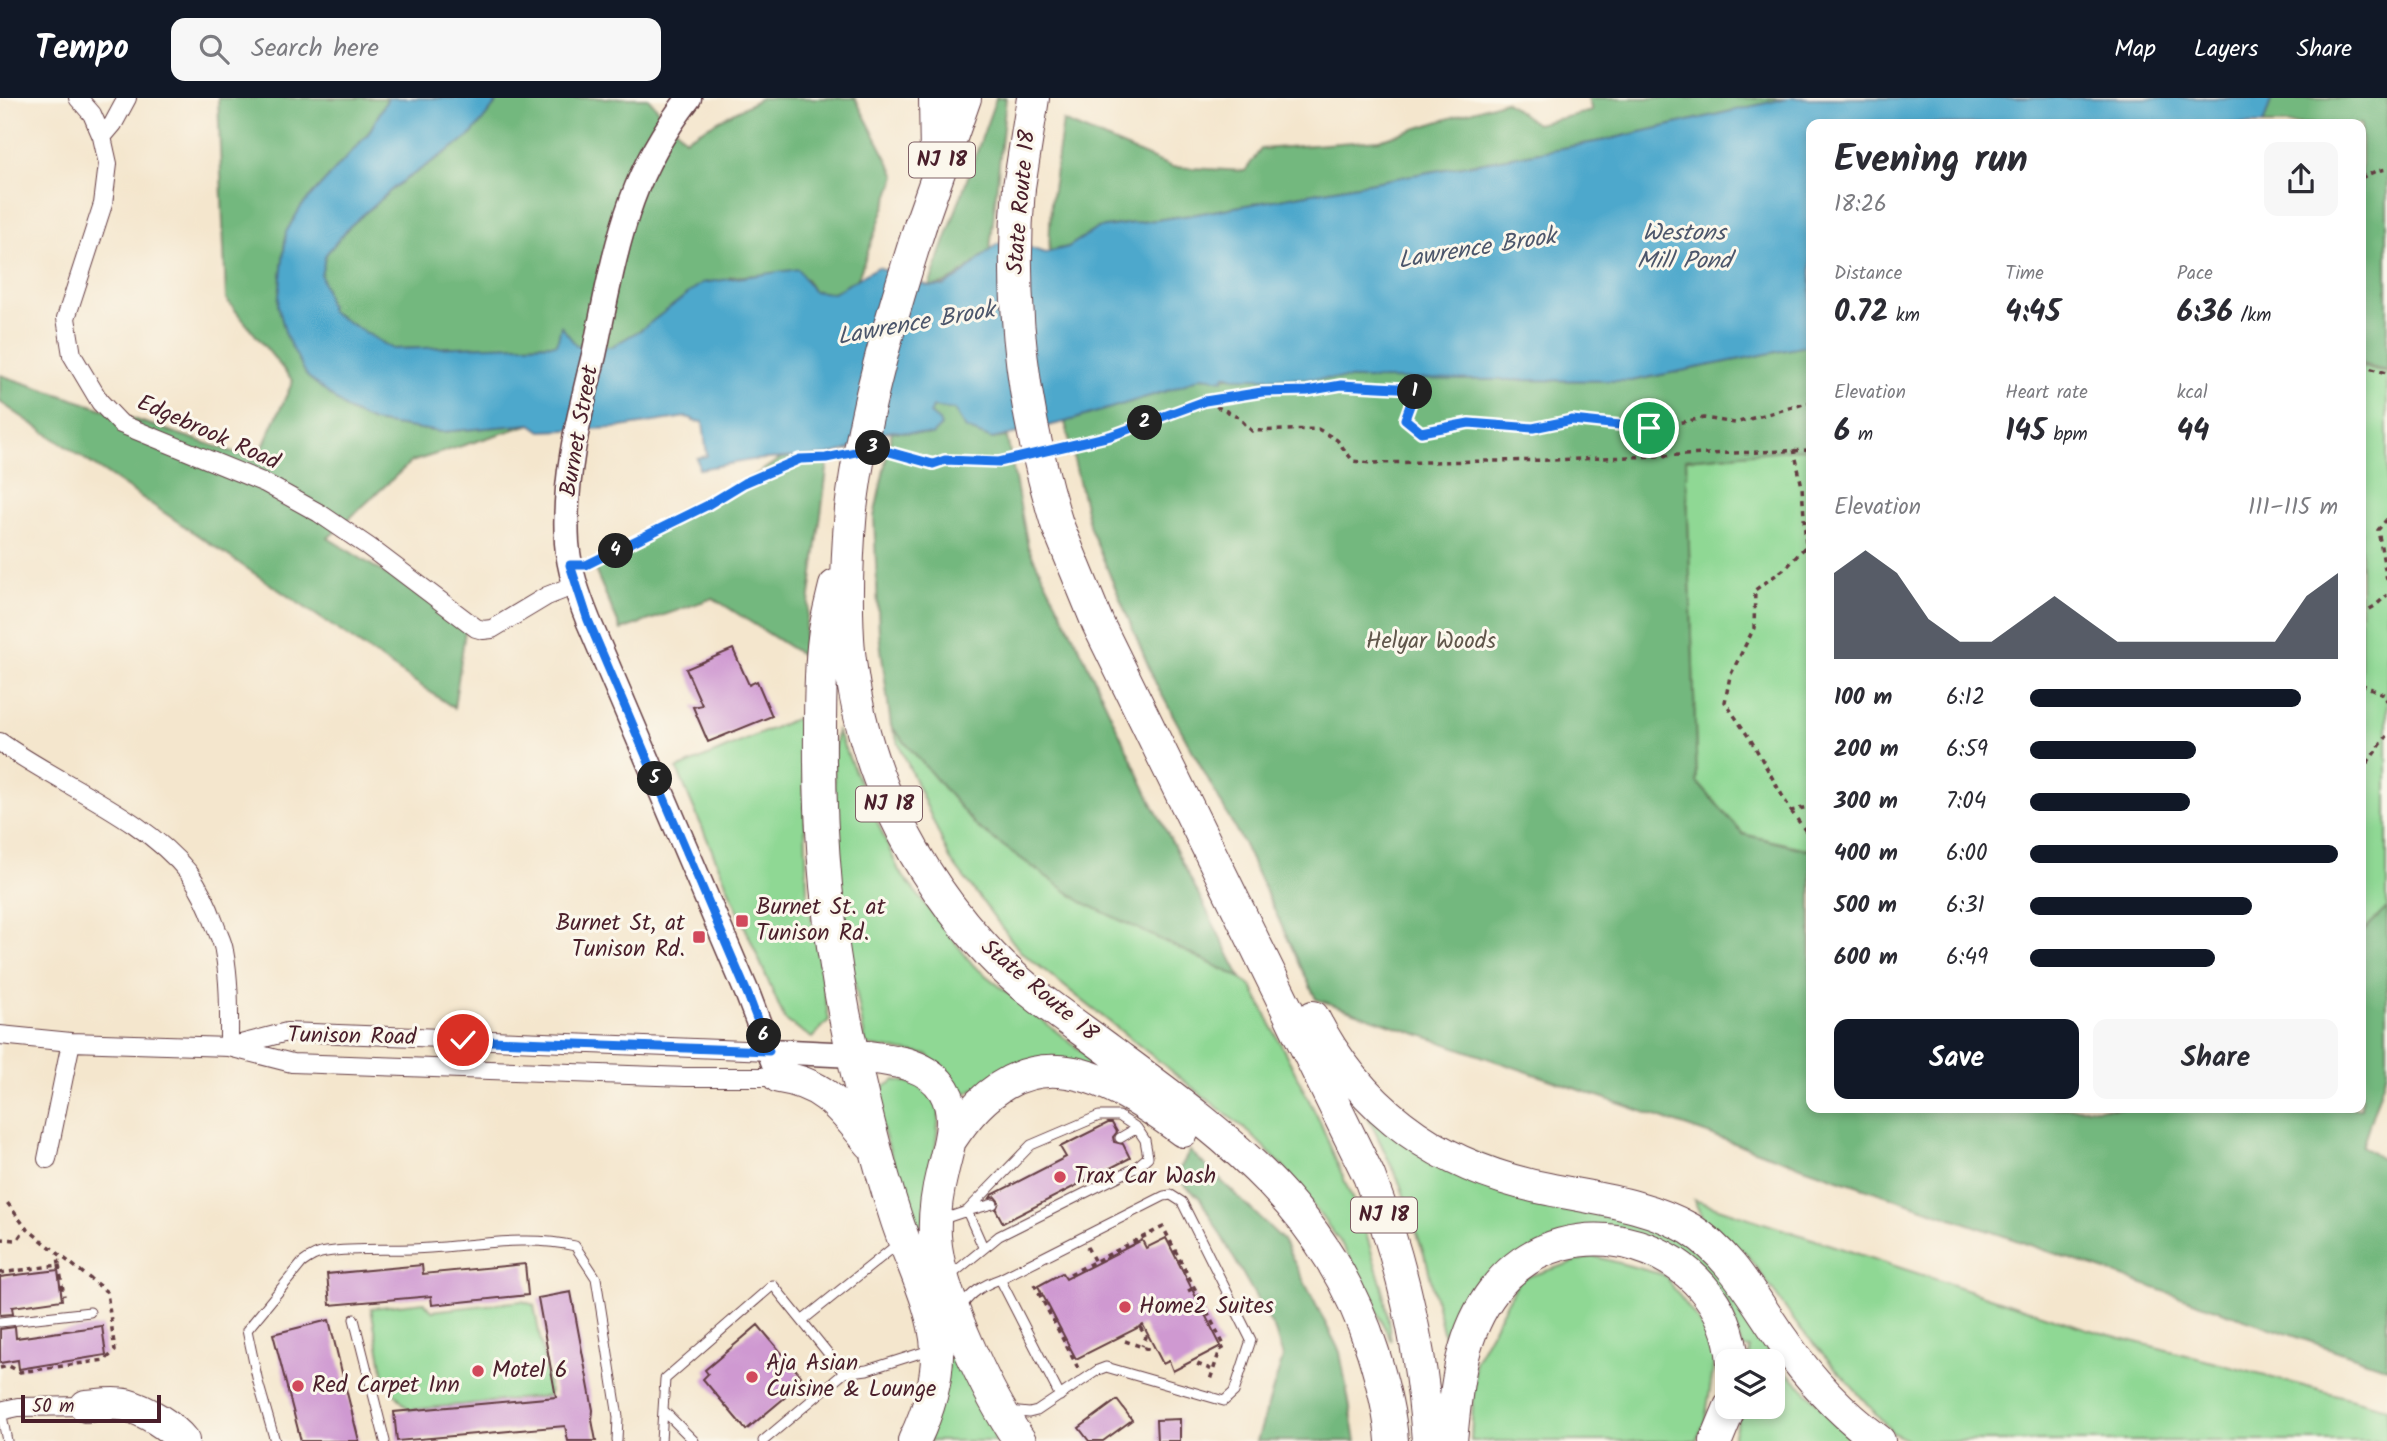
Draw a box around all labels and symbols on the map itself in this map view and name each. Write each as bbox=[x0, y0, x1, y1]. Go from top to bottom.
street label: State Route 18 bbox=[998, 128, 1046, 276]
road number: NJ 18 bbox=[909, 142, 975, 178]
water label: Westons Mill Pond bbox=[1637, 214, 1736, 281]
water label: Lawrence Brook bbox=[1395, 217, 1562, 281]
water label: Lawrence Brook bbox=[834, 290, 1002, 357]
street label: Burnet Street bbox=[551, 362, 609, 499]
pin: 1 bbox=[1398, 374, 1432, 410]
street label: Edgebrook Road bbox=[131, 385, 286, 481]
pin bbox=[1619, 398, 1679, 458]
pin: 2 bbox=[1128, 406, 1162, 440]
pin: 3 bbox=[856, 430, 890, 466]
pin: 4 bbox=[598, 533, 634, 568]
park label: Helyar Woods bbox=[1366, 624, 1496, 660]
pin: 5 bbox=[638, 762, 672, 796]
road number: NJ 18 bbox=[856, 786, 922, 822]
place label: Burnet St. at Tunison Rd. bbox=[756, 890, 887, 952]
place label: Burnet St, at Tunison Rd. bbox=[556, 906, 686, 968]
marker: Burnet St. at Tunison Rd. bbox=[734, 913, 750, 929]
marker: Burnet St, at Tunison Rd. bbox=[691, 929, 707, 945]
street label: State Route 18 bbox=[972, 931, 1106, 1051]
pin bbox=[433, 1010, 493, 1070]
street label: Tunison Road bbox=[287, 1018, 417, 1056]
pin: 6 bbox=[746, 1018, 782, 1054]
place label: Trax Car Wash bbox=[1074, 1159, 1216, 1195]
marker: Trax Car Wash bbox=[1052, 1169, 1068, 1185]
road number: NJ 18 bbox=[1351, 1198, 1417, 1232]
place label: Home2 Suites bbox=[1139, 1289, 1274, 1325]
marker: Home2 Suites bbox=[1117, 1299, 1133, 1315]
place label: Aja Asian Cuisine & Lounge bbox=[766, 1346, 936, 1408]
place label: Motel 6 bbox=[492, 1353, 567, 1389]
marker: Motel 6 bbox=[470, 1363, 486, 1379]
place label: Red Carpet Inn bbox=[312, 1368, 460, 1404]
marker: Aja Asian Cuisine & Lounge bbox=[744, 1369, 760, 1385]
marker: Red Carpet Inn bbox=[290, 1378, 306, 1394]
scale bar bbox=[21, 1392, 161, 1424]

